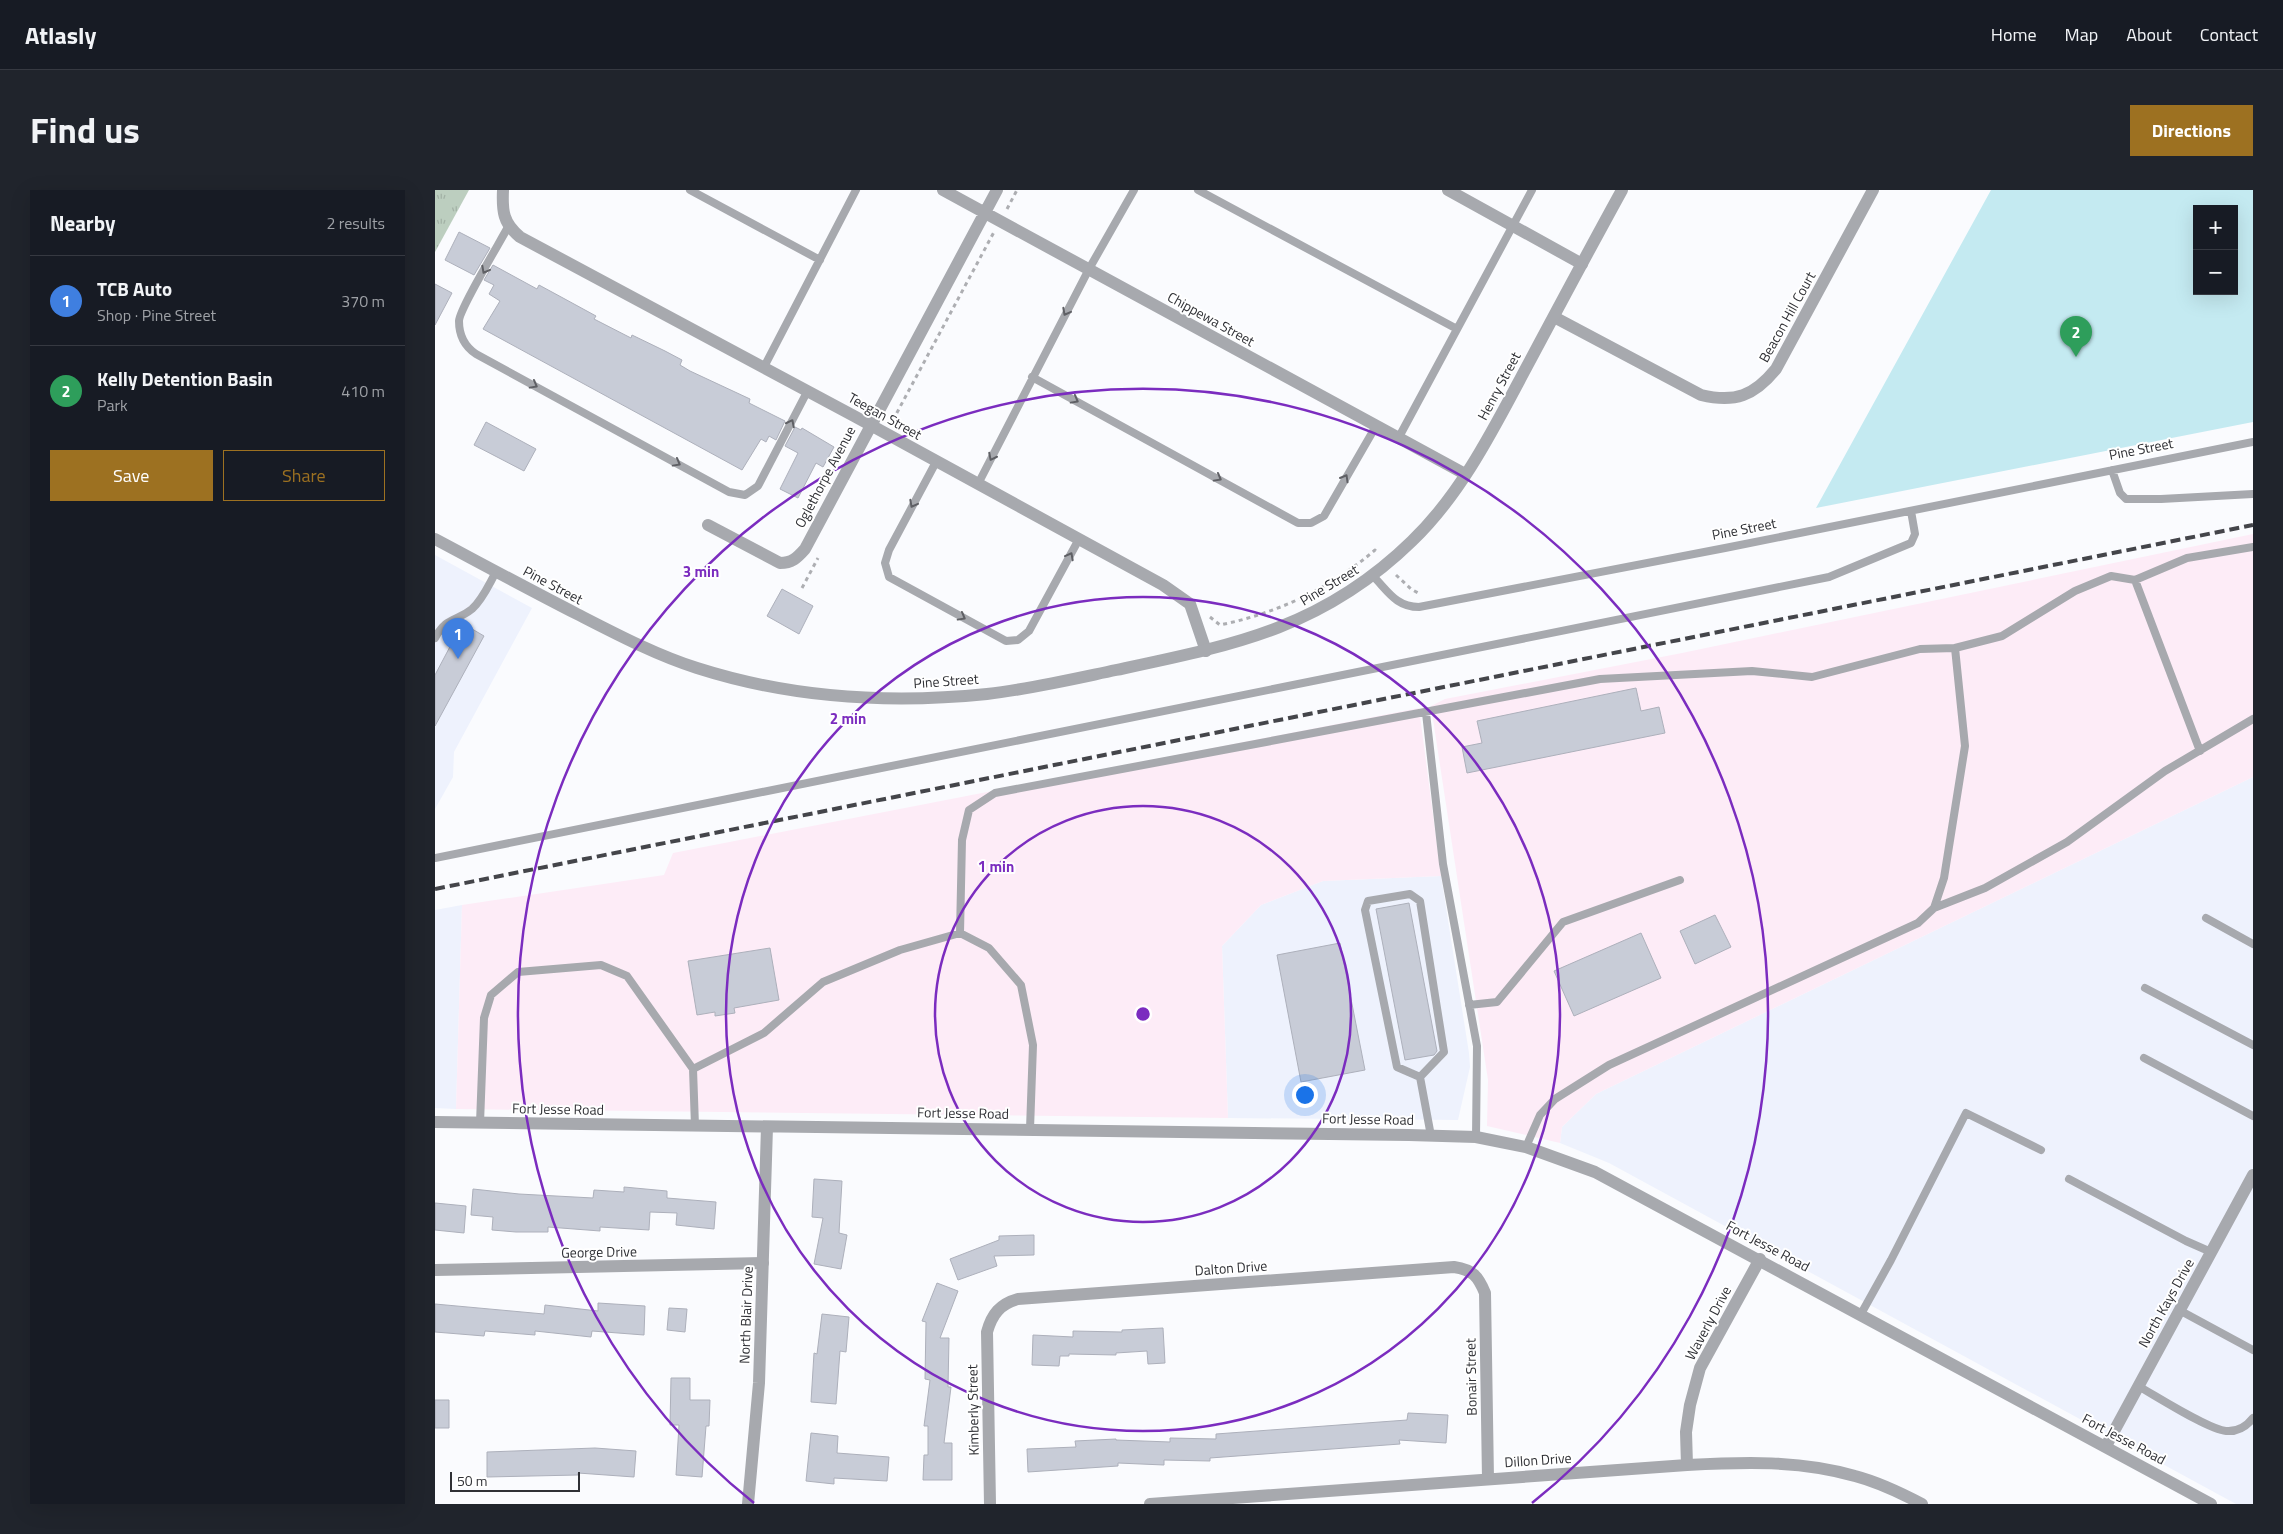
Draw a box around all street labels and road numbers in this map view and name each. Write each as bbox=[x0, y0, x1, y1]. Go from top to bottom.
street label: Beacon Hill Court bbox=[1753, 267, 1820, 366]
street label: Chippewa Street bbox=[1164, 286, 1259, 351]
street label: Henry Street bbox=[1472, 348, 1525, 424]
street label: Teegan Street bbox=[845, 387, 926, 444]
street label: Oglethorpe Avenue bbox=[789, 422, 860, 531]
street label: Pine Street bbox=[2107, 432, 2175, 465]
street label: Pine Street bbox=[1710, 512, 1778, 545]
street label: Pine Street bbox=[1295, 559, 1362, 610]
street label: Pine Street bbox=[520, 560, 587, 609]
street label: Pine Street bbox=[913, 668, 979, 693]
street label: Fort Jesse Road bbox=[512, 1097, 604, 1120]
street label: Fort Jesse Road bbox=[917, 1101, 1009, 1124]
street label: Fort Jesse Road bbox=[1322, 1107, 1414, 1130]
street label: Fort Jesse Road bbox=[1723, 1215, 1814, 1276]
street label: George Drive bbox=[561, 1240, 637, 1263]
street label: Dalton Drive bbox=[1194, 1254, 1268, 1281]
street label: North Kays Drive bbox=[2132, 1254, 2199, 1351]
street label: North Blair Drive bbox=[733, 1266, 758, 1364]
street label: Waverly Drive bbox=[1679, 1282, 1736, 1364]
street label: Bonair Street bbox=[1459, 1338, 1482, 1416]
street label: Kimberly Street bbox=[961, 1364, 984, 1456]
street label: Fort Jesse Road bbox=[2079, 1408, 2170, 1469]
street label: Dillon Drive bbox=[1504, 1447, 1572, 1472]

